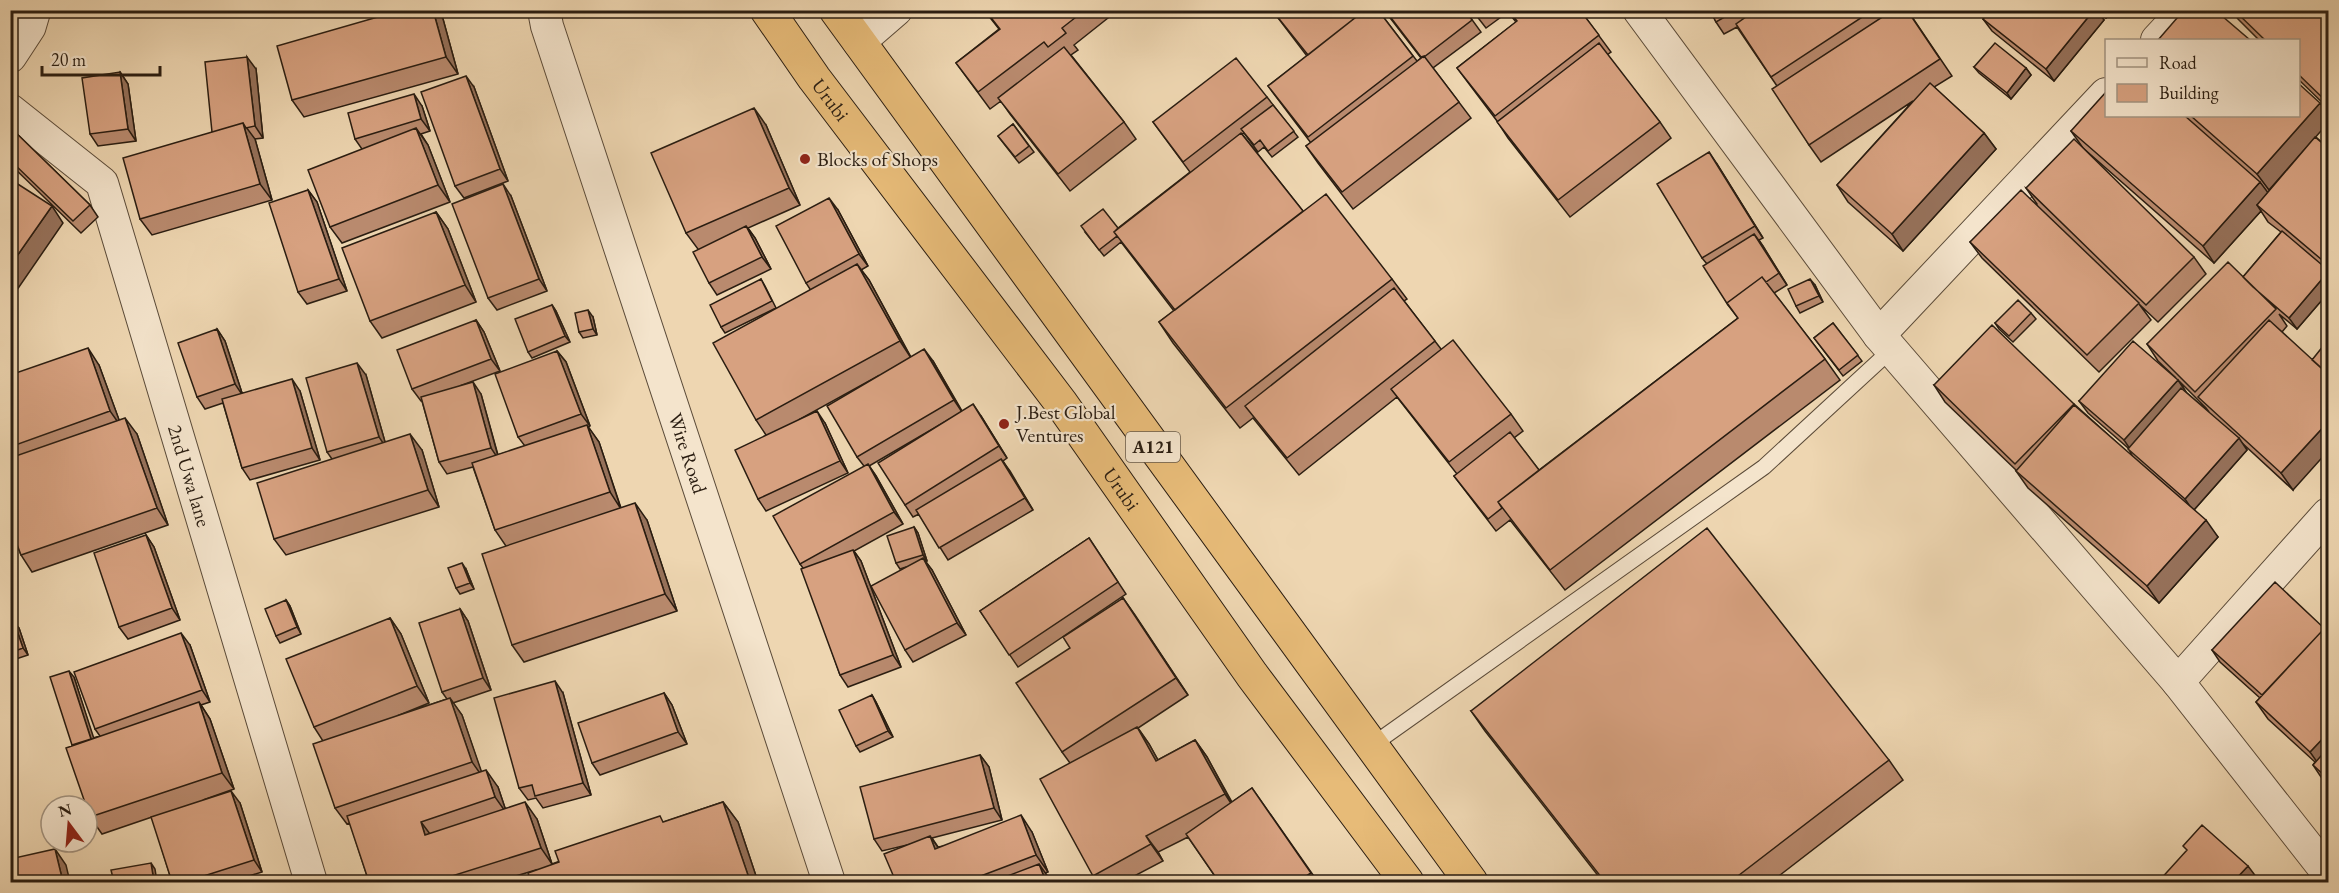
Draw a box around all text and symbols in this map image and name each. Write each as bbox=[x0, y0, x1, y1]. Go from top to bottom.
scale bar bbox=[42, 39, 160, 77]
legend bbox=[2105, 39, 2300, 117]
text: 20 m bbox=[51, 48, 86, 71]
text: Road bbox=[2159, 51, 2198, 74]
street label: Urubi bbox=[806, 73, 855, 127]
text: Building bbox=[2159, 81, 2219, 104]
place label: Blocks of Shops bbox=[817, 146, 938, 172]
marker: Blocks of Shops bbox=[798, 152, 812, 166]
place label: J.Best Global Ventures bbox=[1014, 399, 1116, 448]
street label: Wire Road bbox=[662, 410, 713, 498]
marker: J.Best Global Ventures bbox=[997, 417, 1011, 431]
street label: 2nd Uwa lane bbox=[162, 421, 217, 530]
road number: A121 bbox=[1126, 432, 1180, 462]
street label: Urubi bbox=[1097, 462, 1146, 516]
north arrow bbox=[39, 794, 99, 854]
text: N bbox=[56, 798, 74, 822]

